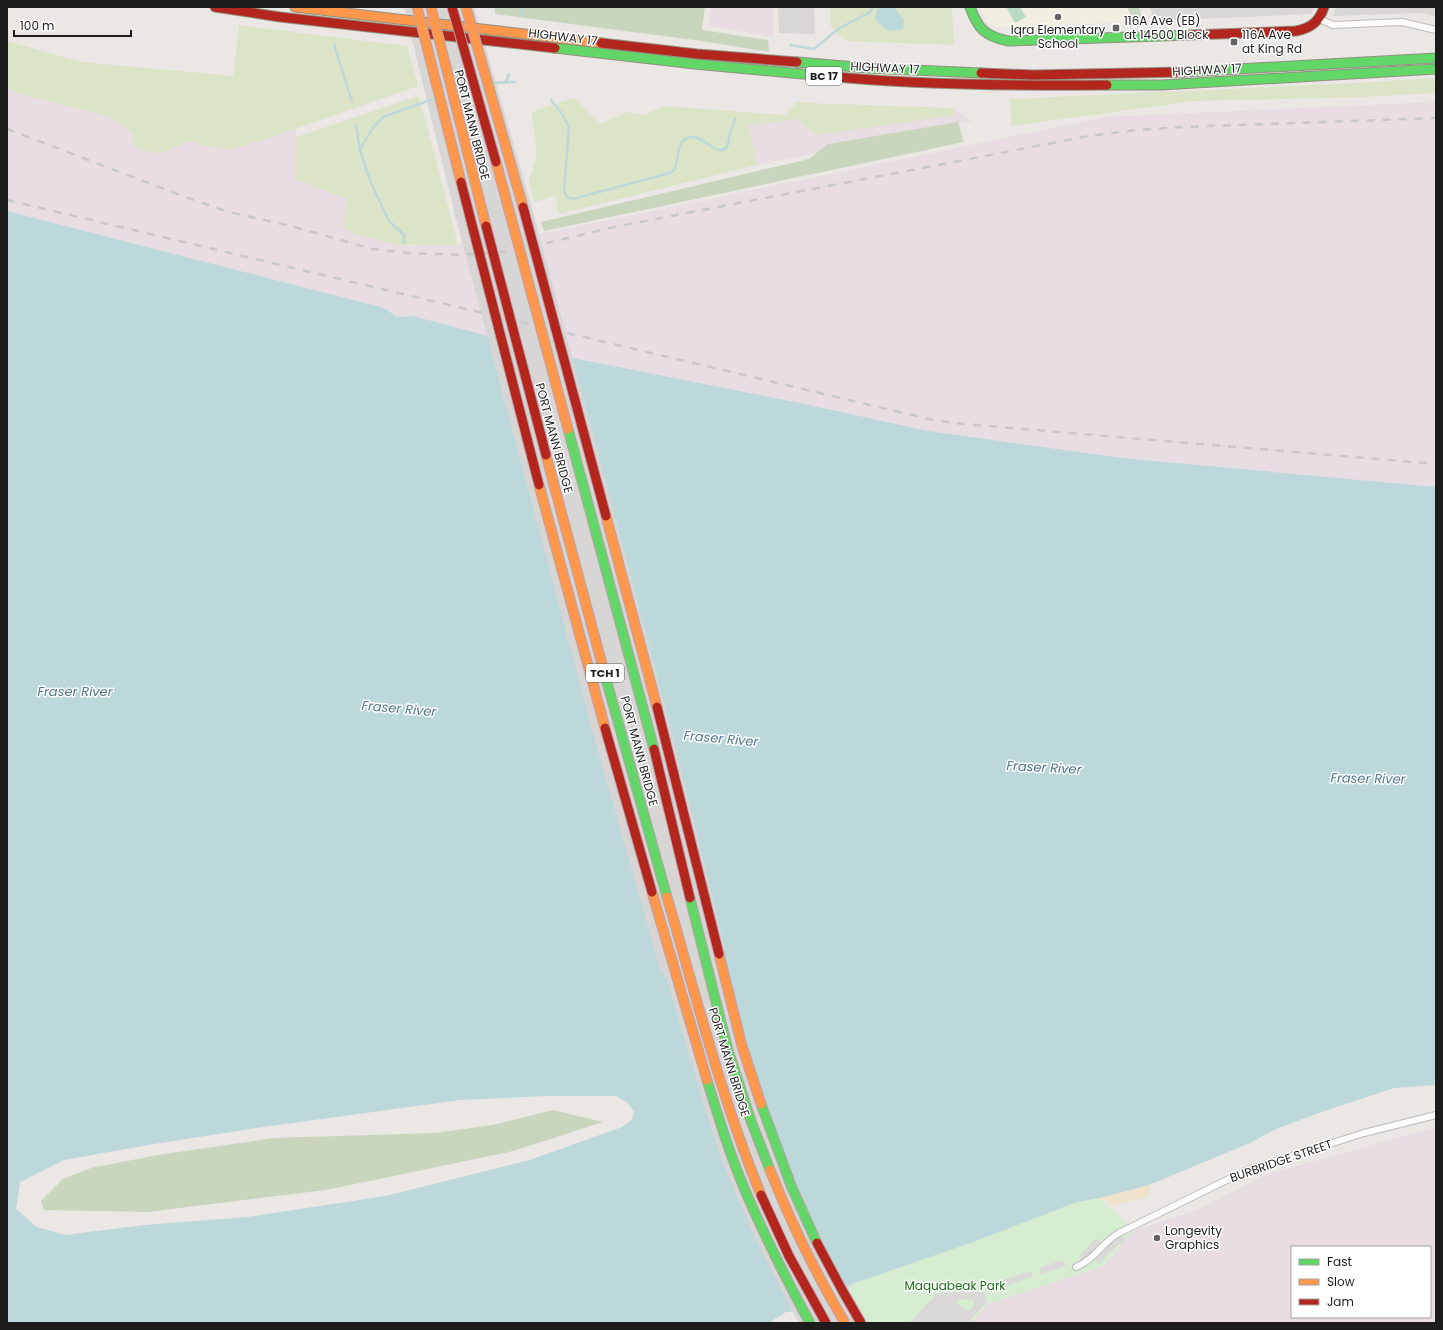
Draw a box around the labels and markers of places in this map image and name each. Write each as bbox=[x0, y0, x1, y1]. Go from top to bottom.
marker: Iqra Elementary School bbox=[1053, 12, 1063, 22]
place label: 116A Ave (EB) at 14500 Block bbox=[1124, 12, 1209, 43]
place label: Iqra Elementary School bbox=[1011, 21, 1106, 52]
marker: 116A Ave (EB) at 14500 Block bbox=[1111, 23, 1121, 33]
place label: 116A Ave at King Rd bbox=[1242, 26, 1302, 57]
marker: 116A Ave at King Rd bbox=[1229, 37, 1239, 47]
place label: Longevity Graphics bbox=[1165, 1222, 1222, 1253]
marker: Longevity Graphics bbox=[1152, 1233, 1162, 1243]

